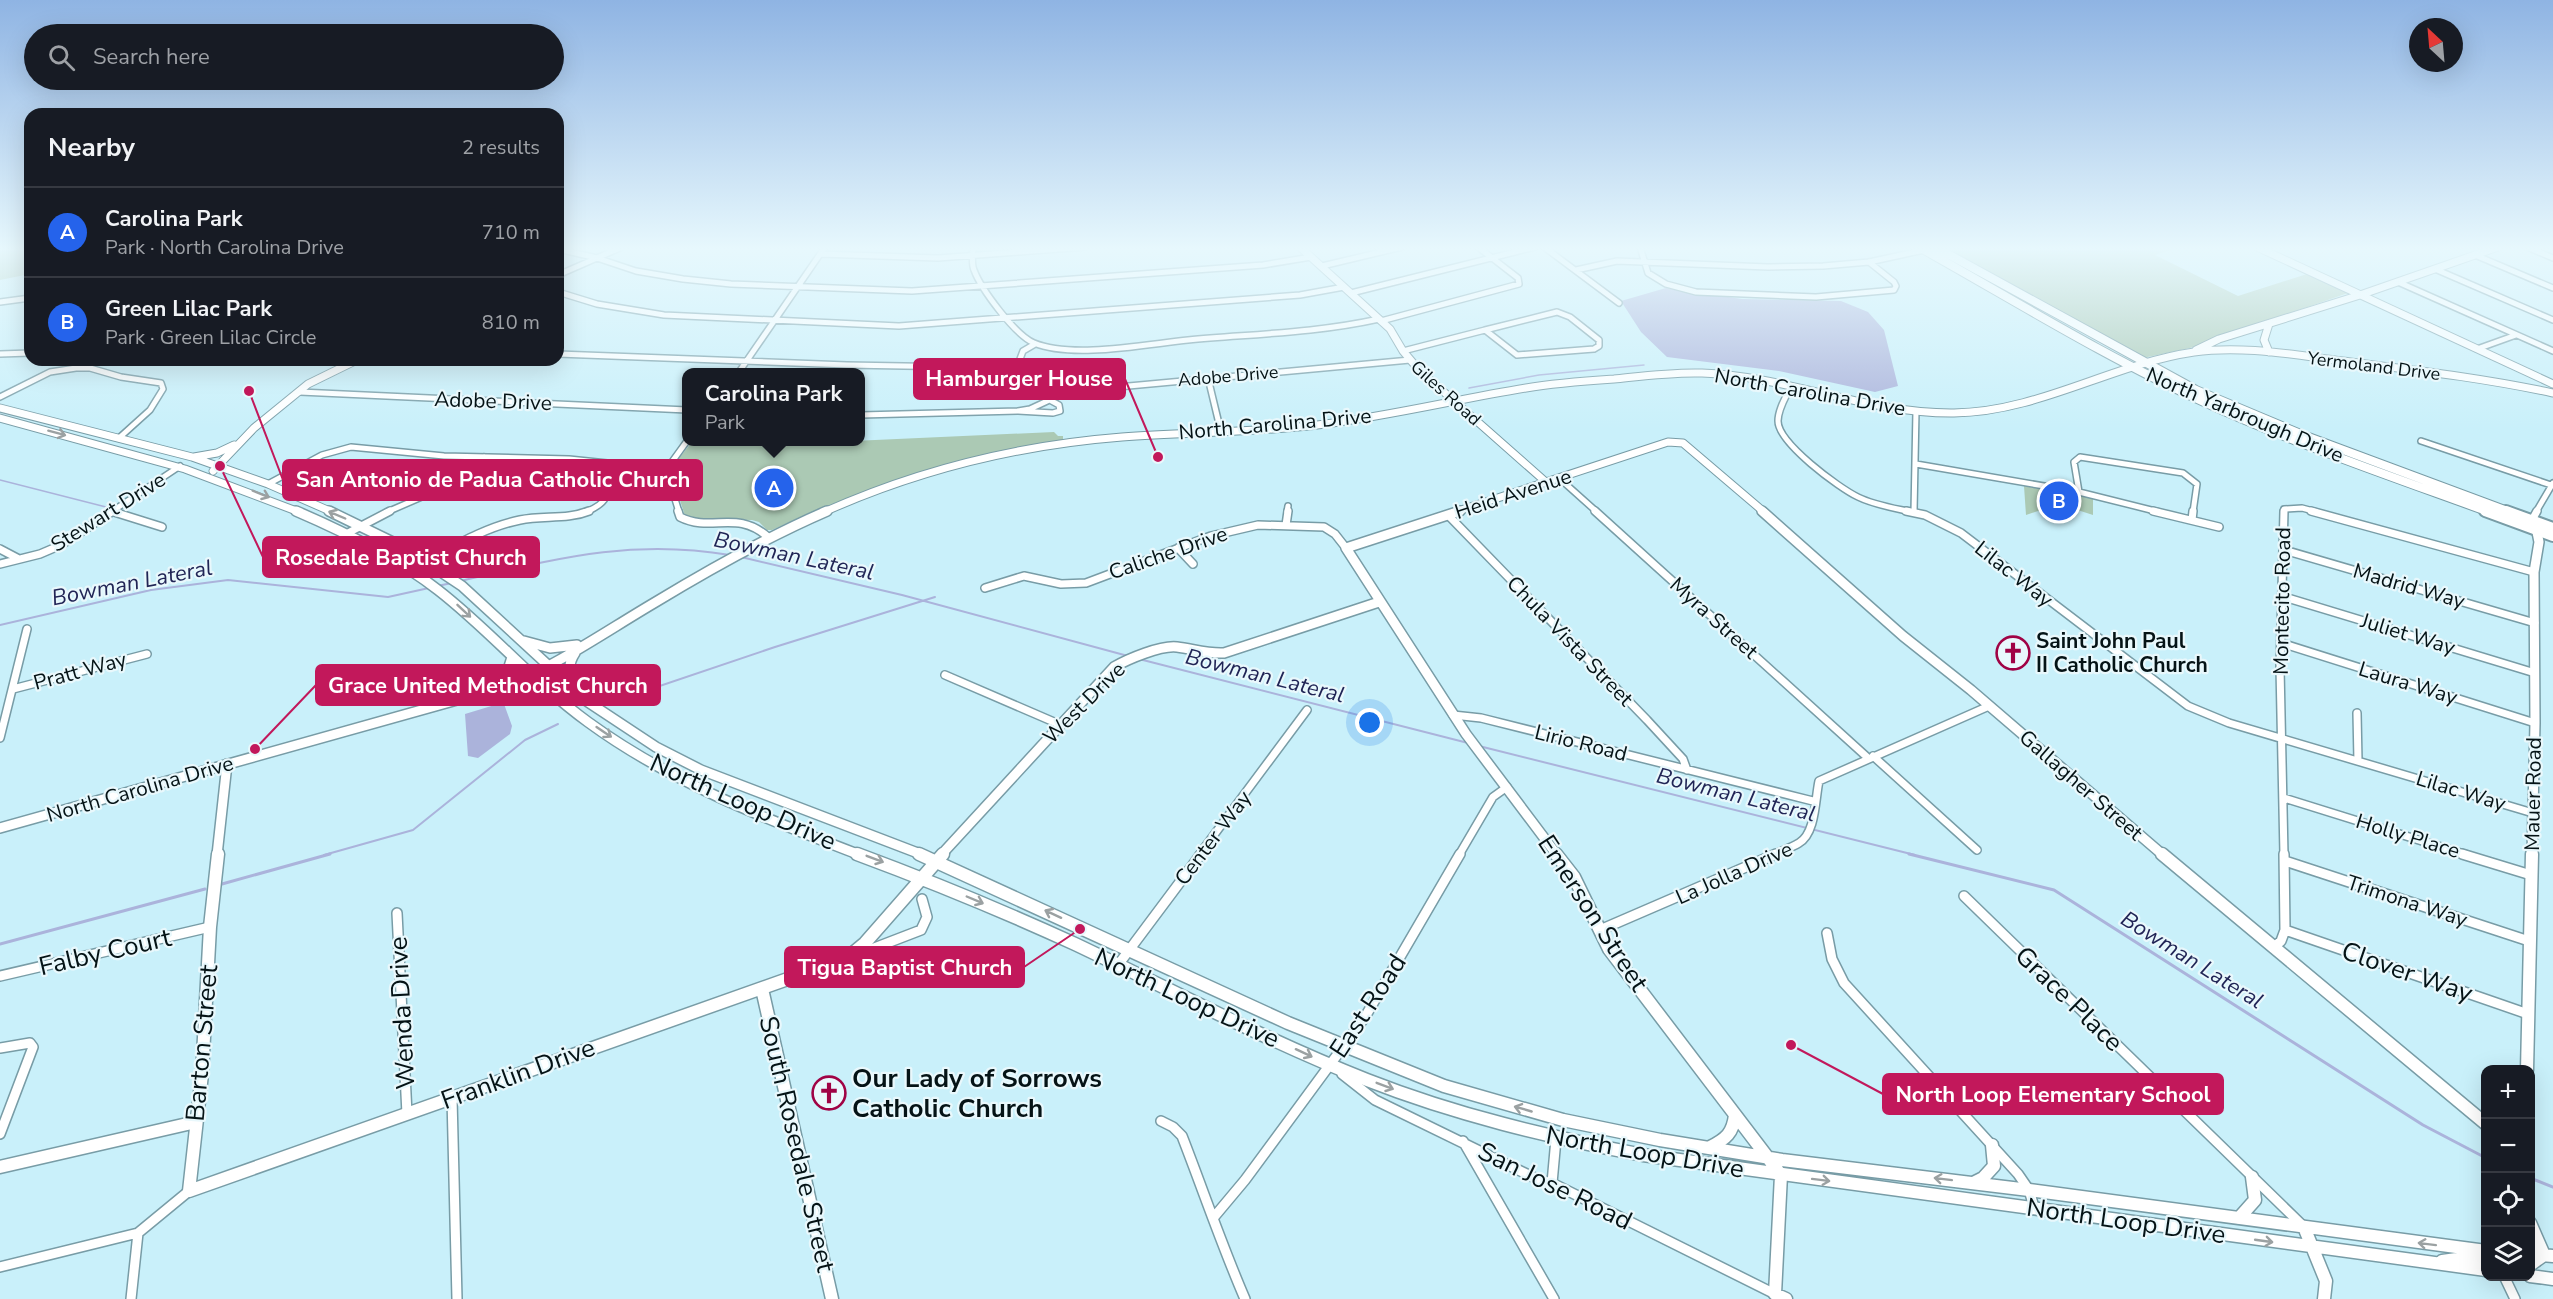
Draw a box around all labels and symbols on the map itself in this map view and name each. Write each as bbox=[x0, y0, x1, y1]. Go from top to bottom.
north arrow bbox=[2409, 18, 2463, 72]
street label: Yermoland Drive bbox=[2305, 346, 2442, 386]
street label: Giles Road bbox=[1406, 355, 1486, 431]
callout: Hamburger House bbox=[914, 359, 1125, 399]
street label: Adobe Drive bbox=[1177, 360, 1279, 392]
street label: North Carolina Drive bbox=[1712, 361, 1908, 423]
street label: North Yarbrough Drive bbox=[2142, 361, 2348, 469]
text: Hamburger House bbox=[925, 364, 1113, 394]
street label: Adobe Drive bbox=[434, 385, 552, 417]
street label: North Carolina Drive bbox=[1177, 402, 1373, 446]
one-way arrow bbox=[47, 428, 66, 440]
callout: San Antonio de Padua Catholic Church bbox=[283, 460, 702, 500]
street label: Heid Avenue bbox=[1451, 462, 1575, 526]
text: San Antonio de Padua Catholic Church bbox=[296, 465, 690, 495]
street label: Stewart Drive bbox=[45, 466, 171, 558]
pin: A bbox=[754, 466, 794, 510]
pin: B bbox=[2040, 478, 2078, 524]
one-way arrow bbox=[251, 490, 269, 501]
one-way arrow bbox=[328, 508, 346, 520]
street label: Caliche Drive bbox=[1105, 520, 1231, 586]
water label: Bowman Lateral bbox=[711, 524, 877, 588]
street label: Montecito Road bbox=[2267, 527, 2297, 675]
street label: Lilac Way bbox=[1969, 534, 2059, 614]
callout: Rosedale Baptist Church bbox=[263, 537, 539, 577]
text: Rosedale Baptist Church bbox=[275, 543, 527, 573]
water label: Bowman Lateral bbox=[49, 553, 215, 613]
street label: Madrid Way bbox=[2350, 557, 2468, 615]
street label: Chula Vista Street bbox=[1500, 570, 1640, 713]
street label: Myra Street bbox=[1664, 571, 1765, 666]
one-way arrow bbox=[456, 604, 471, 618]
street label: Juliet Way bbox=[2356, 606, 2459, 662]
place label: Saint John Paul II Catholic Church bbox=[2036, 627, 2208, 679]
church icon: Saint John Paul II Catholic Church bbox=[1995, 635, 2031, 671]
water label: Bowman Lateral bbox=[1182, 642, 1348, 710]
street label: Pratt Way bbox=[30, 645, 130, 697]
street label: Laura Way bbox=[2355, 655, 2461, 711]
street label: West Drive bbox=[1037, 656, 1131, 750]
callout: Grace United Methodist Church bbox=[316, 665, 660, 705]
text: Grace United Methodist Church bbox=[328, 671, 648, 701]
your location bbox=[1355, 708, 1384, 737]
street label: Lirio Road bbox=[1532, 718, 1630, 768]
street label: Gallagher Street bbox=[2013, 723, 2149, 847]
one-way arrow bbox=[595, 726, 611, 738]
street label: Mauer Road bbox=[2518, 737, 2548, 851]
street label: North Loop Drive bbox=[644, 745, 842, 859]
street label: North Carolina Drive bbox=[43, 749, 237, 829]
water label: Bowman Lateral bbox=[1653, 761, 1819, 829]
street label: Lilac Way bbox=[2413, 764, 2510, 818]
street label: Center Way bbox=[1168, 785, 1258, 891]
street label: Holly Place bbox=[2353, 807, 2463, 865]
street label: Emerson Street bbox=[1529, 828, 1657, 999]
street label: La Jolla Drive bbox=[1671, 835, 1797, 911]
one-way arrow bbox=[865, 854, 883, 865]
street label: Trimona Way bbox=[2343, 868, 2471, 934]
one-way arrow bbox=[965, 894, 983, 906]
water label: Bowman Lateral bbox=[2115, 904, 2269, 1016]
one-way arrow bbox=[1044, 907, 1062, 919]
street label: Falby Court bbox=[35, 920, 176, 984]
street label: Clover Way bbox=[2337, 933, 2478, 1011]
street label: Wenda Drive bbox=[381, 936, 423, 1090]
street label: Grace Place bbox=[2007, 939, 2131, 1059]
street label: North Loop Drive bbox=[1089, 940, 1285, 1056]
callout: Tigua Baptist Church bbox=[785, 947, 1024, 987]
street label: East Road bbox=[1321, 947, 1415, 1065]
text: Tigua Baptist Church bbox=[798, 953, 1012, 983]
street label: Barton Street bbox=[178, 962, 226, 1123]
street label: South Rosedale Street bbox=[751, 1013, 844, 1276]
street label: Franklin Drive bbox=[436, 1030, 600, 1118]
one-way arrow bbox=[1294, 1047, 1312, 1059]
place label: Our Lady of Sorrows Catholic Church bbox=[852, 1061, 1102, 1126]
callout: North Loop Elementary School bbox=[1883, 1074, 2223, 1114]
church icon: Our Lady of Sorrows Catholic Church bbox=[811, 1075, 847, 1111]
text: North Loop Elementary School bbox=[1895, 1080, 2211, 1110]
one-way arrow bbox=[1375, 1081, 1394, 1092]
one-way arrow bbox=[1514, 1103, 1533, 1114]
street label: North Loop Drive bbox=[1543, 1117, 1747, 1187]
street label: San Jose Road bbox=[1472, 1134, 1638, 1238]
one-way arrow bbox=[1933, 1173, 1953, 1184]
one-way arrow bbox=[1810, 1175, 1830, 1186]
street label: North Loop Drive bbox=[2024, 1190, 2228, 1252]
one-way arrow bbox=[2253, 1235, 2273, 1246]
one-way arrow bbox=[2418, 1238, 2438, 1249]

